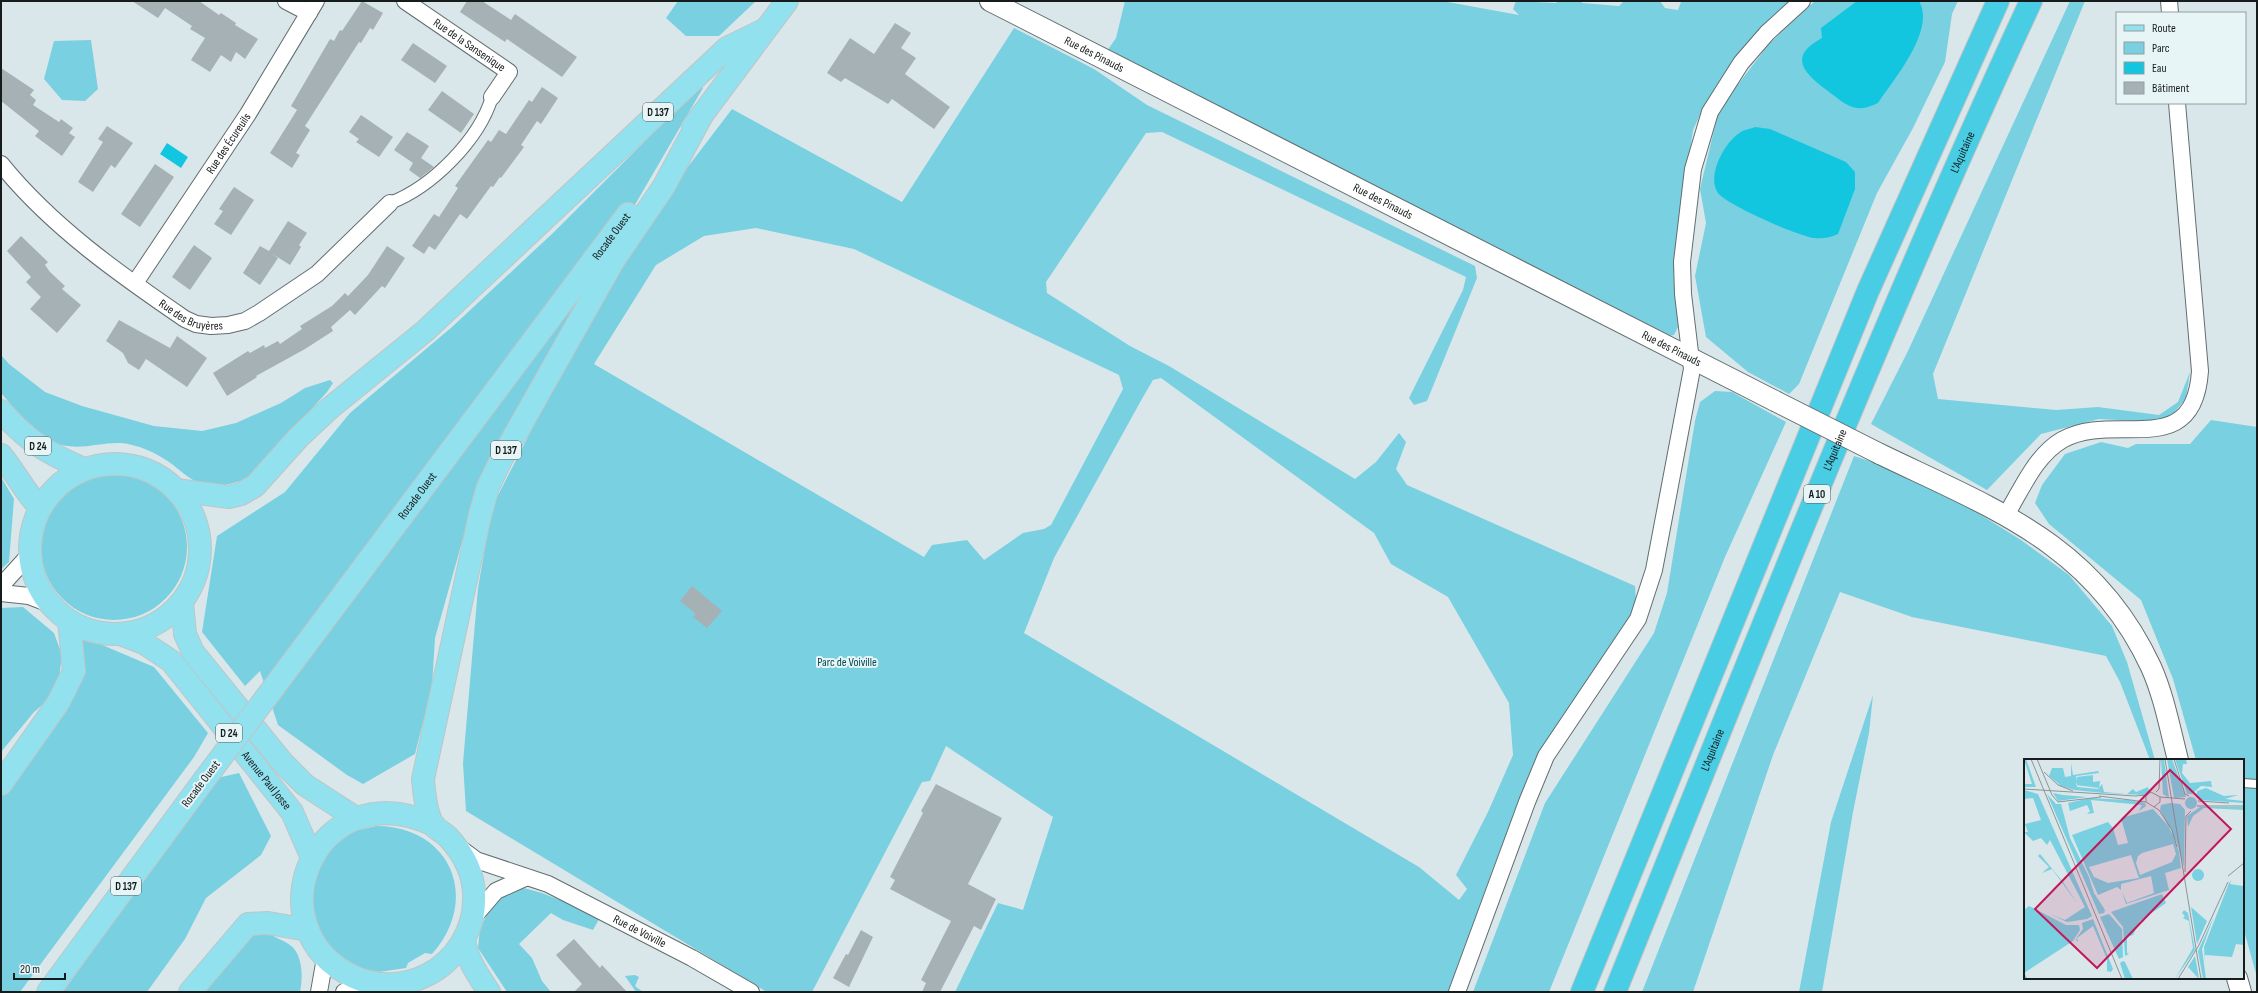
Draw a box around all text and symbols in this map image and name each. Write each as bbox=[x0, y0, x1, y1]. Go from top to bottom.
legend bbox=[2116, 12, 2246, 104]
street label: Rue de la Sansenique bbox=[430, 15, 509, 75]
text: Route bbox=[2152, 21, 2176, 36]
street label: Rue des Pinauds bbox=[1062, 33, 1127, 76]
text: Parc bbox=[2152, 41, 2170, 56]
text: Eau bbox=[2152, 61, 2166, 76]
text: Bâtiment bbox=[2152, 81, 2190, 96]
road number: D 137 bbox=[643, 103, 673, 121]
street label: Rue des Écureuils bbox=[203, 110, 254, 177]
street label: L'Aquitaine bbox=[1947, 129, 1978, 175]
street label: Rue des Pinauds bbox=[1351, 180, 1415, 223]
street label: Rocade Ouest bbox=[589, 209, 634, 263]
street label: Rue des Bruyères bbox=[156, 296, 223, 334]
street label: Rue des Pinauds bbox=[1639, 327, 1704, 370]
street label: L'Aquitaine bbox=[1820, 427, 1850, 473]
road number: D 24 bbox=[25, 437, 51, 455]
road number: D 137 bbox=[491, 441, 521, 459]
street label: Rocade Ouest bbox=[395, 469, 440, 522]
road number: A 10 bbox=[1804, 485, 1830, 503]
park label: Parc de Voiville bbox=[817, 655, 877, 670]
road number: D 24 bbox=[216, 724, 242, 742]
street label: L'Aquitaine bbox=[1697, 727, 1728, 773]
street label: Avenue Paul Josse bbox=[238, 747, 295, 813]
street label: Rocade Ouest bbox=[178, 757, 224, 811]
inset map bbox=[2024, 759, 2244, 979]
road number: D 137 bbox=[111, 877, 141, 895]
street label: Rue de Voiville bbox=[611, 911, 669, 951]
scale bar bbox=[14, 955, 65, 981]
text: 20 m bbox=[20, 962, 40, 977]

